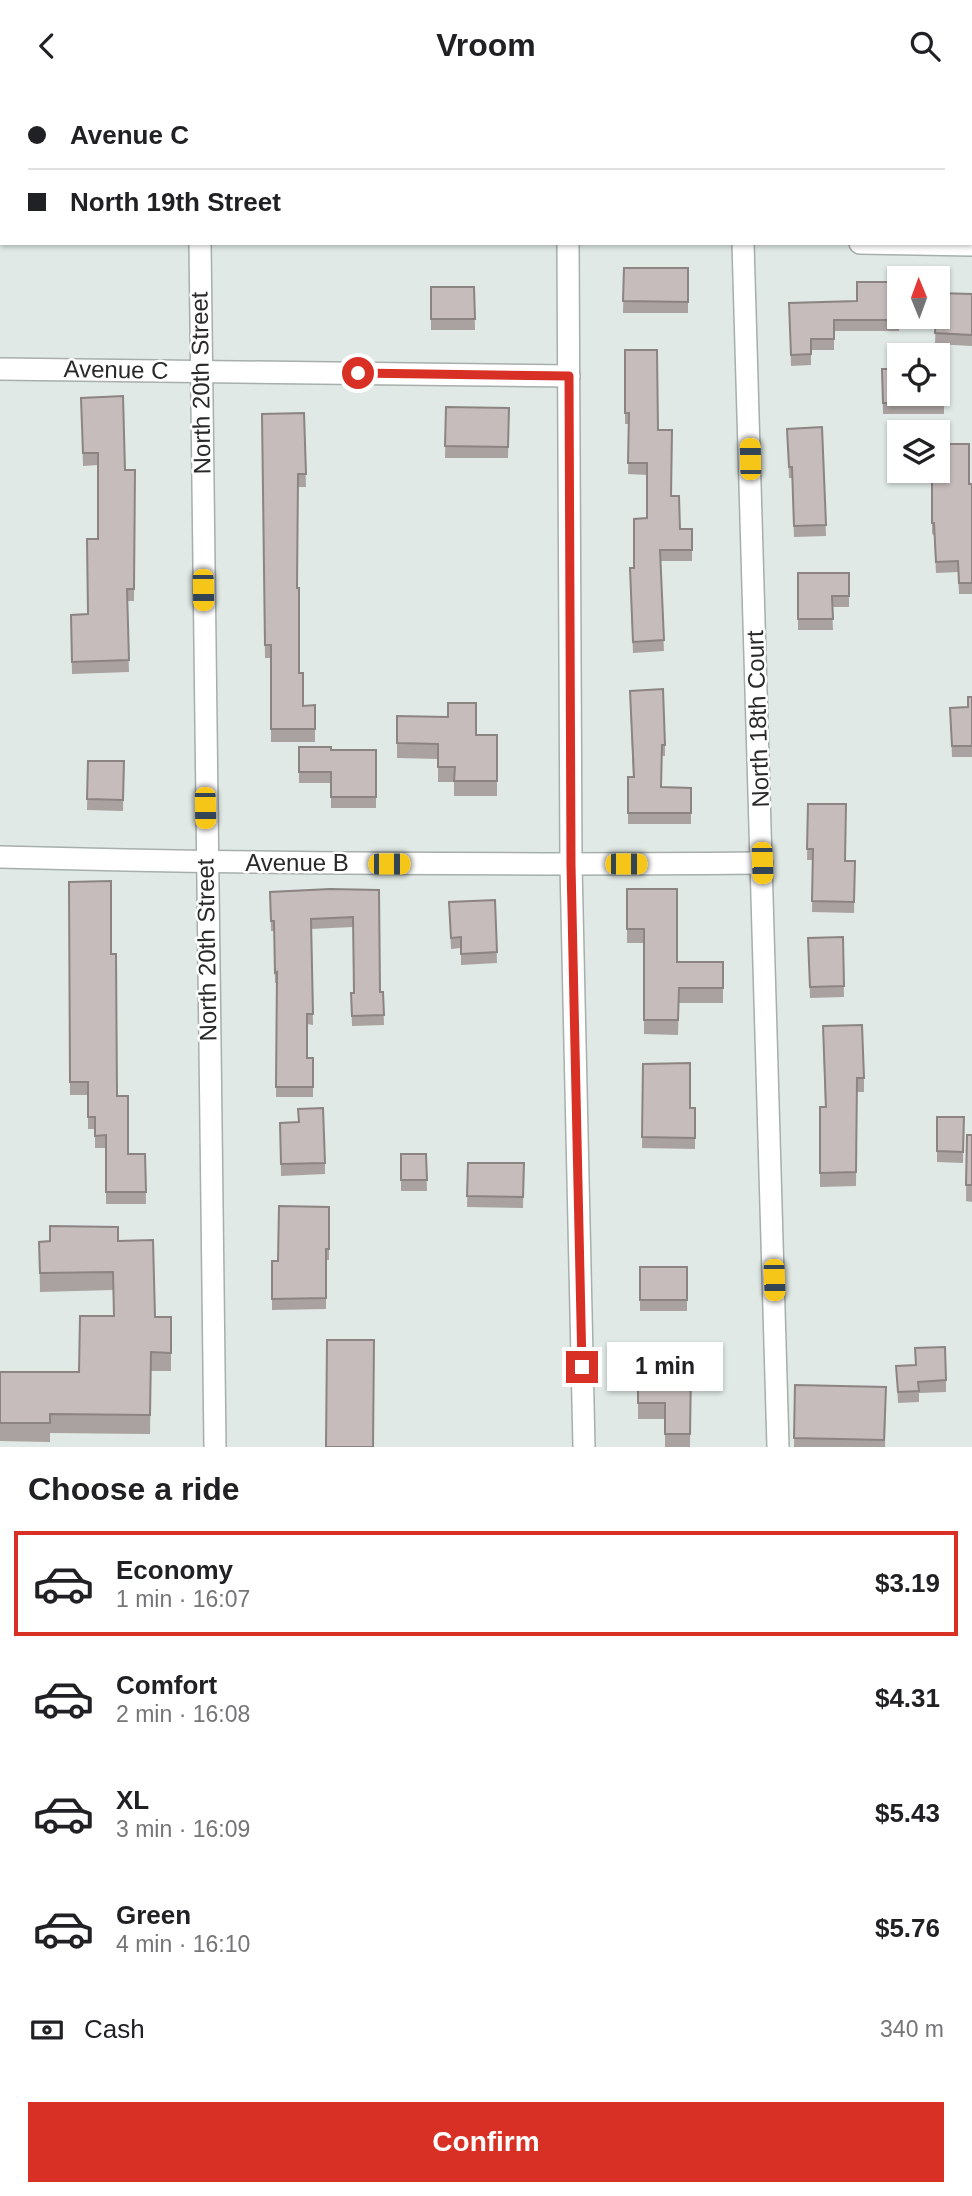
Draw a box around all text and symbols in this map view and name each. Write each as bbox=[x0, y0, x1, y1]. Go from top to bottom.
icon: back bbox=[28, 27, 66, 65]
text: Vroom bbox=[436, 27, 536, 63]
icon: search bbox=[906, 27, 944, 65]
text: Avenue C bbox=[70, 120, 189, 150]
text: North 19th Street bbox=[70, 187, 281, 217]
north arrow bbox=[887, 266, 950, 329]
map controls bbox=[887, 266, 950, 483]
street label: North 20th Street bbox=[185, 291, 216, 475]
button: locate bbox=[887, 343, 950, 406]
street label: Avenue C bbox=[63, 355, 169, 384]
route start bbox=[342, 357, 374, 389]
button: layers bbox=[887, 420, 950, 483]
car bbox=[740, 438, 761, 480]
car bbox=[193, 569, 214, 611]
street label: North 18th Court bbox=[741, 630, 774, 808]
car bbox=[195, 787, 216, 829]
car bbox=[751, 842, 774, 884]
street label: Avenue B bbox=[245, 849, 349, 876]
car bbox=[369, 854, 411, 875]
car bbox=[606, 854, 648, 875]
street label: North 20th Street bbox=[191, 858, 222, 1042]
car bbox=[763, 1259, 786, 1301]
callout: 1 min bbox=[606, 1343, 722, 1391]
route end bbox=[566, 1351, 598, 1383]
text: 1 min bbox=[635, 1353, 695, 1379]
text: Choose a ride bbox=[28, 1471, 240, 1507]
icon: car bbox=[32, 1552, 95, 1615]
text: Economy bbox=[116, 1555, 233, 1585]
text: $3.19 bbox=[875, 1568, 940, 1598]
text: 1 min · 16:07 bbox=[116, 1586, 250, 1612]
icon: car bbox=[32, 1667, 95, 1730]
text: Comfort bbox=[116, 1670, 217, 1700]
text: $4.31 bbox=[875, 1683, 940, 1713]
text: 2 min · 16:08 bbox=[116, 1701, 250, 1727]
icon: car bbox=[32, 1782, 95, 1845]
text: XL bbox=[116, 1785, 149, 1815]
text: $5.43 bbox=[875, 1798, 940, 1828]
text: 3 min · 16:09 bbox=[116, 1816, 250, 1842]
icon: car bbox=[32, 1897, 95, 1960]
text: Green bbox=[116, 1900, 191, 1930]
text: $5.76 bbox=[875, 1913, 940, 1943]
text: 4 min · 16:10 bbox=[116, 1931, 250, 1957]
icon: cash bbox=[28, 2011, 66, 2049]
text: Cash bbox=[84, 2014, 145, 2044]
text: 340 m bbox=[880, 2016, 944, 2042]
button: Confirm bbox=[28, 2102, 944, 2182]

